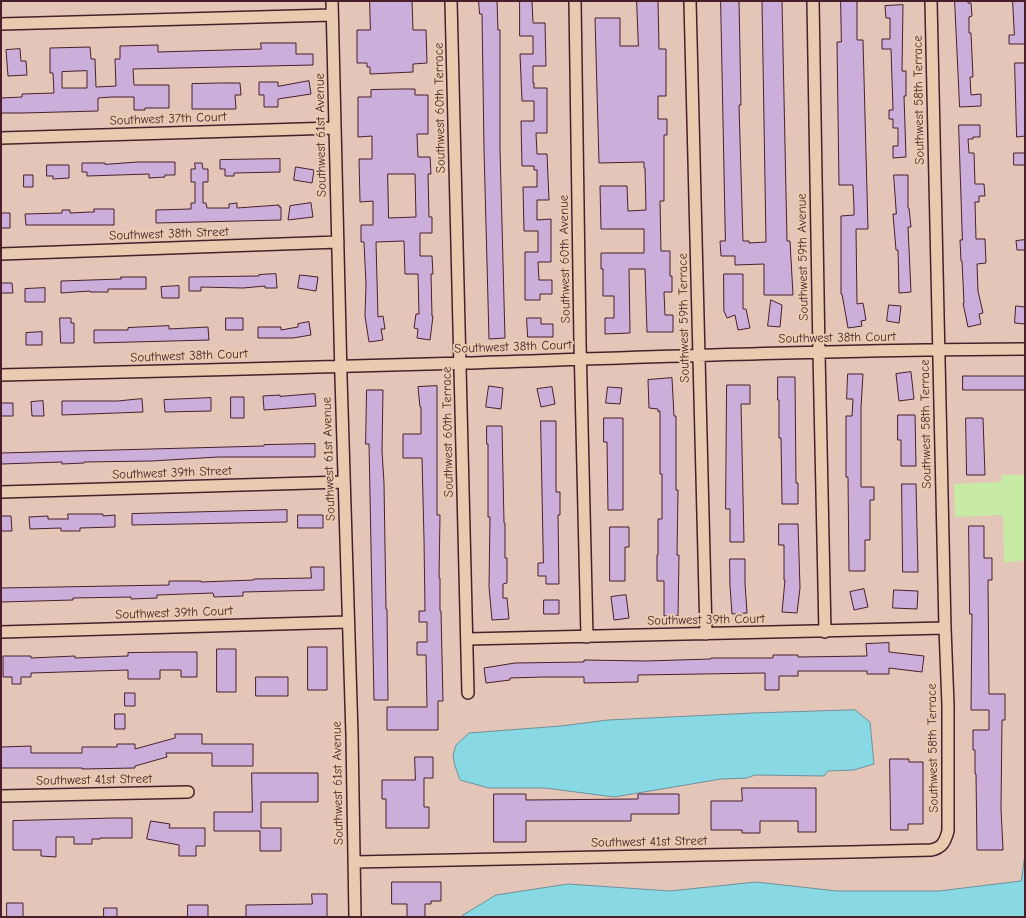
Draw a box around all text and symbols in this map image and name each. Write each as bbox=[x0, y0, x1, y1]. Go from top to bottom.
street label: Southwest 58th Terrace bbox=[910, 35, 928, 165]
street label: Southwest 60th Terrace bbox=[431, 43, 449, 173]
street label: Southwest 61st Avenue bbox=[312, 73, 330, 197]
street label: Southwest 37th Court bbox=[109, 109, 227, 129]
street label: Southwest 59th Avenue bbox=[794, 193, 812, 321]
street label: Southwest 60th Avenue bbox=[556, 195, 574, 323]
street label: Southwest 38th Street bbox=[109, 224, 229, 244]
street label: Southwest 59th Terrace bbox=[675, 253, 693, 383]
street label: Southwest 38th Court bbox=[778, 329, 896, 347]
street label: Southwest 38th Court bbox=[454, 337, 572, 357]
street label: Southwest 38th Court bbox=[130, 346, 248, 366]
street label: Southwest 58th Terrace bbox=[917, 359, 935, 489]
street label: Southwest 60th Terrace bbox=[439, 367, 457, 497]
street label: Southwest 61st Avenue bbox=[319, 397, 339, 521]
street label: Southwest 39th Street bbox=[112, 463, 232, 483]
street label: Southwest 39th Court bbox=[115, 603, 233, 623]
street label: Southwest 39th Court bbox=[647, 611, 765, 629]
street label: Southwest 58th Terrace bbox=[924, 683, 942, 813]
street label: Southwest 61st Avenue bbox=[329, 721, 347, 845]
street label: Southwest 41st Street bbox=[36, 771, 152, 789]
street label: Southwest 41st Street bbox=[591, 833, 707, 851]

